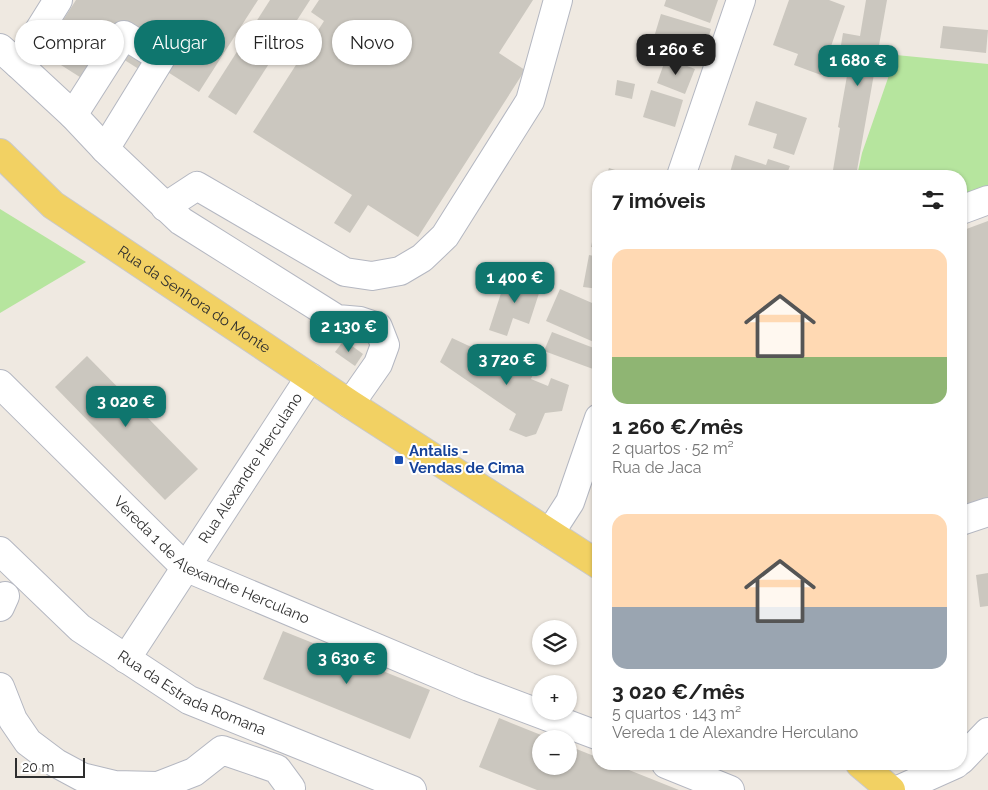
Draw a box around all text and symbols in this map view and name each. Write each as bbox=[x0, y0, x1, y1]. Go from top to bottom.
chip: Comprar bbox=[15, 20, 124, 65]
chip: Alugar bbox=[134, 20, 225, 65]
chip: Filtros bbox=[235, 20, 322, 65]
chip: Novo bbox=[332, 20, 412, 65]
pin: 1 260 € bbox=[630, 34, 722, 76]
text: 1 260 € bbox=[648, 40, 704, 59]
pin: 1 680 € bbox=[812, 44, 904, 87]
text: 1 680 € bbox=[829, 51, 887, 70]
icon: filters bbox=[919, 186, 947, 214]
text: 7 imóveis bbox=[612, 188, 706, 213]
street label: Rua da Senhora do Monte bbox=[114, 242, 274, 357]
pin: 1 400 € bbox=[469, 262, 561, 304]
text: 1 400 € bbox=[486, 268, 544, 287]
icon: home bbox=[735, 281, 825, 371]
pin: 2 130 € bbox=[303, 310, 395, 353]
text: 2 130 € bbox=[321, 317, 377, 336]
pin: 3 720 € bbox=[461, 344, 553, 386]
text: 3 720 € bbox=[478, 350, 536, 369]
pin: 3 020 € bbox=[80, 386, 172, 428]
street label: Rua Alexandre Herculano bbox=[195, 389, 306, 547]
text: 3 020 € bbox=[97, 392, 155, 411]
text: 1 260 €/mês bbox=[612, 414, 743, 439]
text: 2 quartos · 52 m² bbox=[612, 439, 734, 458]
place label: Antalis - Vendas de Cima bbox=[409, 442, 525, 477]
marker: Antalis - Vendas de Cima bbox=[393, 454, 405, 466]
text: Rua de Jaca bbox=[612, 458, 701, 477]
street label: Vereda 1 de Alexandre Herculano bbox=[110, 493, 312, 628]
icon: home bbox=[735, 546, 825, 636]
map controls bbox=[532, 620, 577, 775]
button: layers bbox=[532, 620, 577, 665]
pin: 3 630 € bbox=[301, 642, 393, 685]
street label: Rua da Estrada Romana bbox=[114, 646, 269, 739]
text: 3 630 € bbox=[318, 649, 376, 668]
button: + bbox=[532, 675, 577, 720]
text: 3 020 €/mês bbox=[612, 679, 745, 704]
text: 5 quartos · 143 m² bbox=[612, 704, 741, 723]
text: Vereda 1 de Alexandre Herculano bbox=[612, 723, 858, 742]
button: − bbox=[532, 730, 577, 775]
scale bar bbox=[15, 755, 85, 778]
text: 20 m bbox=[22, 759, 54, 775]

